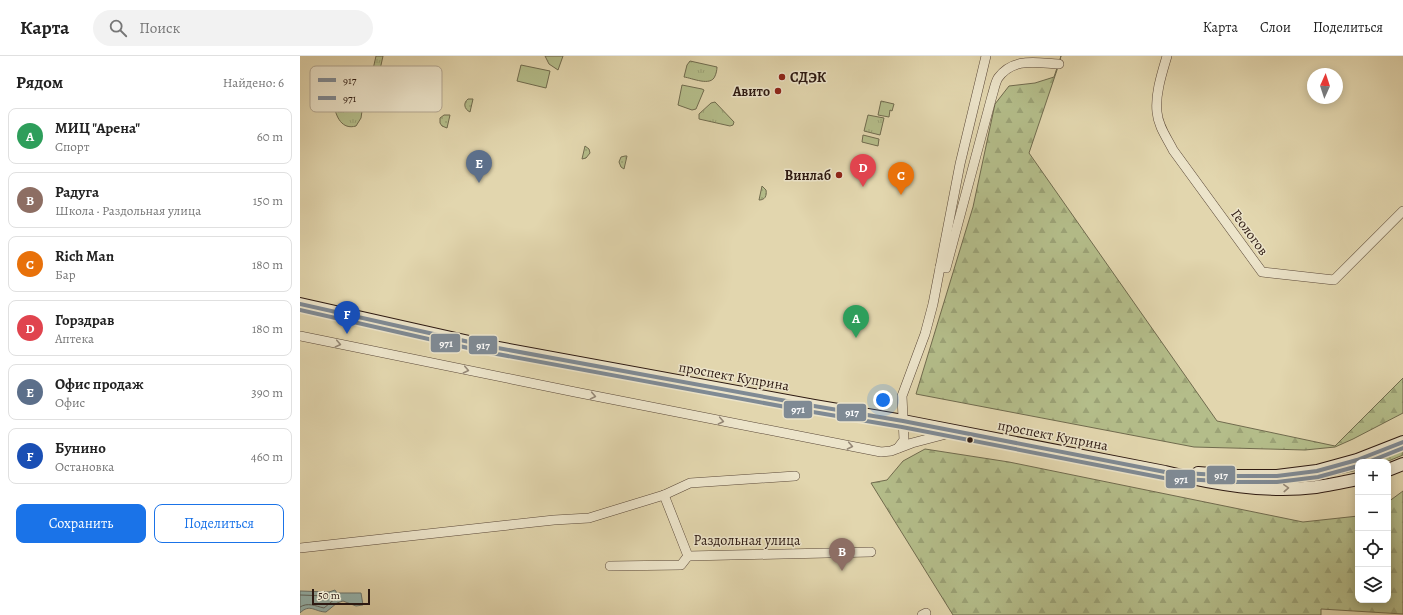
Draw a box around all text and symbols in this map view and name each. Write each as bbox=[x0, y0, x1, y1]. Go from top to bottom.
search box bbox=[93, 10, 373, 46]
text: Карта bbox=[20, 15, 69, 41]
icon: search bbox=[107, 17, 129, 39]
text: Поиск bbox=[139, 18, 180, 38]
text: Карта bbox=[1203, 18, 1238, 37]
text: Слои bbox=[1260, 18, 1291, 37]
text: Поделиться bbox=[1313, 18, 1383, 37]
legend bbox=[310, 66, 442, 112]
place label: СДЭК bbox=[790, 68, 827, 87]
north arrow bbox=[1307, 68, 1343, 104]
text: Рядом bbox=[16, 71, 63, 94]
marker: СДЭК bbox=[777, 72, 787, 82]
text: 917 bbox=[343, 73, 357, 88]
text: Найдено: 6 bbox=[223, 74, 284, 91]
place label: Авито bbox=[732, 82, 770, 101]
marker: Авито bbox=[773, 86, 783, 96]
text: 971 bbox=[343, 91, 357, 106]
text: МИЦ "Арена" bbox=[55, 118, 140, 138]
text: A bbox=[26, 128, 34, 145]
text: 60 m bbox=[257, 128, 283, 145]
text: Спорт bbox=[55, 138, 89, 155]
pin: E bbox=[466, 150, 492, 183]
pin: D bbox=[850, 154, 876, 187]
pin: C bbox=[888, 162, 914, 195]
place label: Винлаб bbox=[785, 166, 831, 185]
marker: Винлаб bbox=[834, 170, 844, 180]
text: Радуга bbox=[55, 182, 99, 202]
text: B bbox=[26, 192, 34, 209]
text: 150 m bbox=[253, 192, 283, 209]
text: Школа · Раздольная улица bbox=[55, 202, 201, 219]
street label: Геологов bbox=[1226, 205, 1273, 260]
text: Rich Man bbox=[55, 246, 114, 266]
text: C bbox=[26, 256, 34, 273]
text: 180 m bbox=[252, 256, 283, 273]
text: Бар bbox=[55, 266, 76, 283]
pin: F bbox=[334, 301, 360, 334]
pin: A bbox=[843, 305, 869, 338]
text: Горздрав bbox=[55, 310, 114, 330]
text: D bbox=[25, 320, 35, 337]
text: 180 m bbox=[252, 320, 283, 337]
text: Аптека bbox=[55, 330, 94, 347]
line badge: 971 bbox=[430, 333, 461, 353]
line badge: 917 bbox=[468, 335, 498, 355]
text: 971 bbox=[439, 336, 453, 351]
text: 917 bbox=[476, 338, 490, 353]
one-way arrow bbox=[335, 339, 341, 347]
street label: проспект Куприна bbox=[677, 357, 791, 396]
one-way arrow bbox=[462, 365, 469, 373]
text: Офис продаж bbox=[55, 374, 144, 394]
text: E bbox=[26, 384, 34, 401]
text: 390 m bbox=[251, 384, 283, 401]
your location bbox=[873, 390, 893, 410]
one-way arrow bbox=[590, 391, 596, 399]
text: Офис bbox=[55, 394, 85, 411]
line badge: 971 bbox=[783, 400, 813, 419]
text: 971 bbox=[791, 402, 805, 417]
line badge: 917 bbox=[836, 403, 867, 422]
text: 917 bbox=[845, 405, 859, 420]
street label: проспект Куприна bbox=[996, 415, 1110, 456]
one-way arrow bbox=[717, 416, 724, 424]
unlabelled marker bbox=[965, 435, 975, 445]
text: Бунино bbox=[55, 438, 106, 458]
one-way arrow bbox=[847, 441, 853, 450]
text: F bbox=[27, 448, 33, 465]
text: 460 m bbox=[251, 448, 283, 465]
text: Остановка bbox=[55, 458, 114, 475]
map controls bbox=[1355, 459, 1391, 603]
button: + bbox=[1355, 459, 1391, 495]
line badge: 917 bbox=[1206, 465, 1236, 485]
text: 917 bbox=[1214, 468, 1228, 483]
line badge: 971 bbox=[1165, 469, 1196, 489]
text: 971 bbox=[1174, 472, 1188, 487]
one-way arrow bbox=[1283, 484, 1289, 493]
button: − bbox=[1355, 495, 1391, 531]
button: Сохранить bbox=[16, 504, 146, 543]
button: Поделиться bbox=[154, 504, 284, 543]
street label: Раздольная улица bbox=[694, 531, 801, 550]
button: locate bbox=[1355, 531, 1391, 567]
pin: B bbox=[829, 538, 855, 571]
button: layers bbox=[1355, 567, 1391, 603]
scale bar bbox=[312, 587, 370, 606]
text: 50 m bbox=[318, 588, 340, 603]

